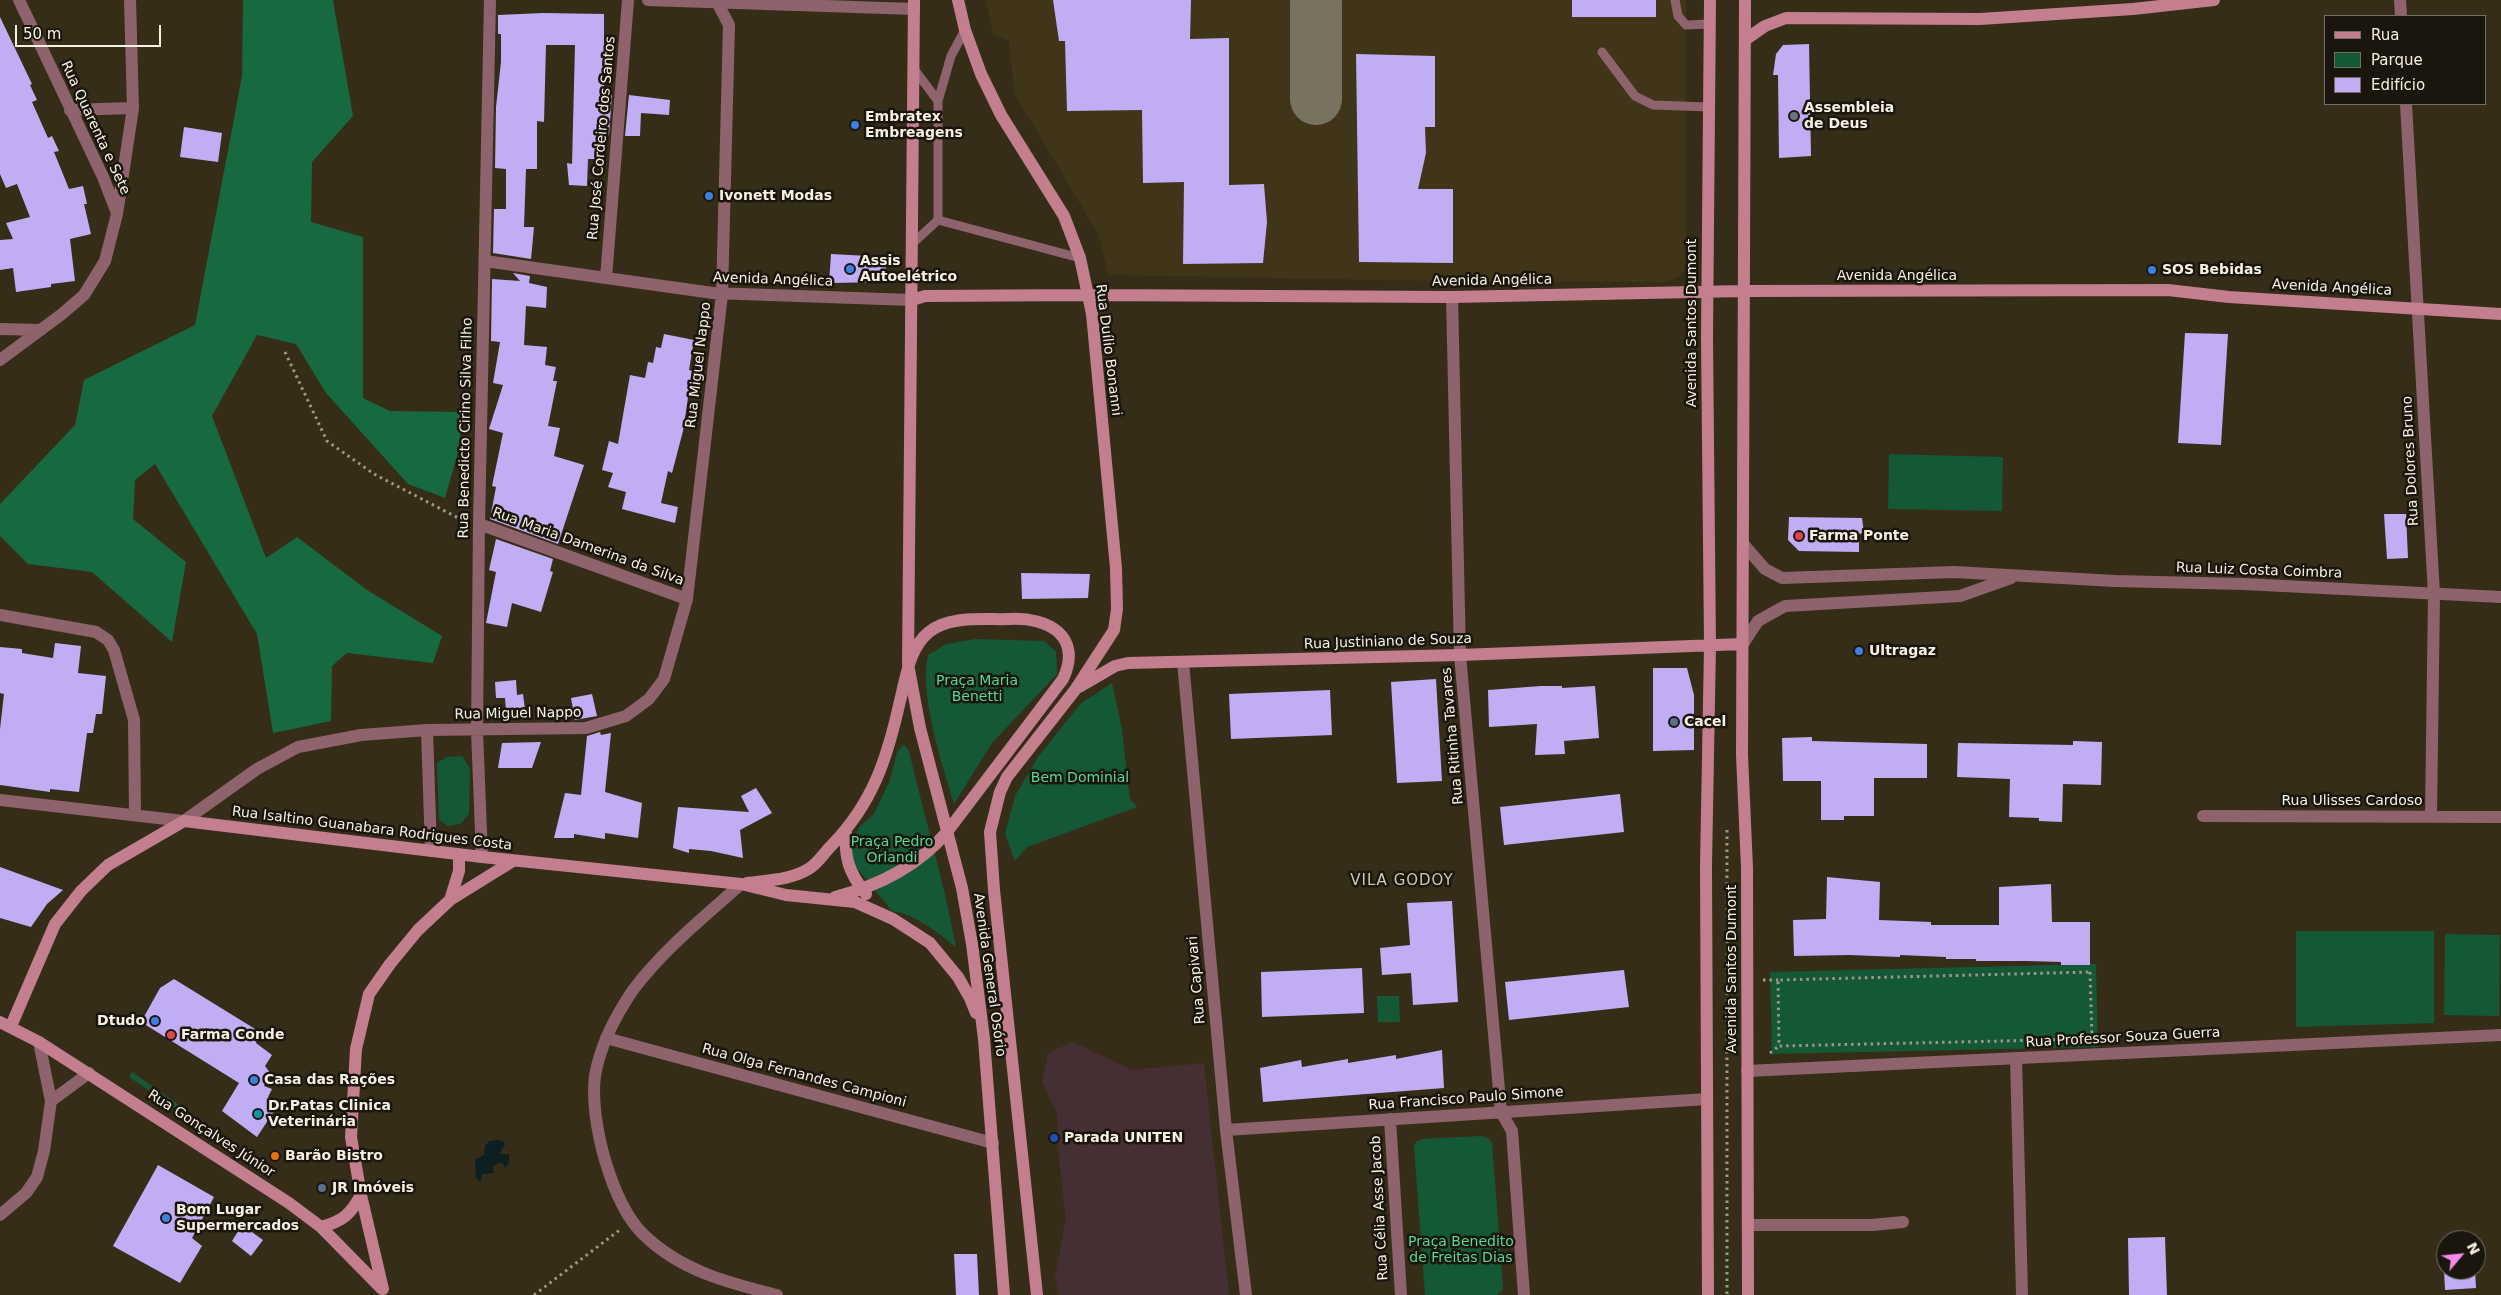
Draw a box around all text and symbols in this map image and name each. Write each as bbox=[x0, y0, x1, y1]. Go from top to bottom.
scale bar bbox=[18, 15, 164, 47]
legend bbox=[2324, 15, 2486, 105]
text: 50 m bbox=[23, 25, 61, 43]
text: Rua bbox=[2371, 26, 2399, 44]
street label: Rua José Cordeiro dos Santos bbox=[585, 35, 619, 241]
text: Parque bbox=[2371, 51, 2423, 69]
street label: Rua Quarenta e Sete bbox=[57, 58, 133, 198]
text: Edifício bbox=[2371, 76, 2425, 94]
place label: Assembleia de Deus bbox=[1804, 100, 1894, 132]
place label: Embratex Embreagens bbox=[865, 109, 963, 142]
marker: Assembleia de Deus bbox=[1788, 110, 1800, 122]
marker: Embratex Embreagens bbox=[849, 119, 861, 131]
place label: Ivonett Modas bbox=[719, 188, 832, 204]
marker: Ivonett Modas bbox=[703, 190, 715, 202]
street label: Avenida Santos Dumont bbox=[1684, 239, 1700, 407]
place label: Assis Autoelétrico bbox=[860, 253, 957, 286]
place label: SOS Bebidas bbox=[2162, 262, 2262, 278]
marker: Assis Autoelétrico bbox=[844, 263, 856, 275]
marker: SOS Bebidas bbox=[2146, 264, 2158, 276]
street label: Avenida Angélica bbox=[1837, 268, 1957, 284]
street label: Avenida Angélica bbox=[713, 270, 833, 290]
street label: Avenida Angélica bbox=[1432, 272, 1552, 290]
street label: Avenida Angélica bbox=[2271, 276, 2393, 300]
street label: Rua Duílio Bonanni bbox=[1092, 283, 1124, 417]
street label: Rua Miguel Nappo bbox=[683, 301, 715, 429]
street label: Rua Benedicto Cirino Silva Filho bbox=[456, 317, 476, 539]
street label: Rua Dolores Bruno bbox=[2399, 396, 2423, 526]
street label: Rua Maria Damerina da Silva bbox=[490, 504, 686, 590]
place label: Farma Ponte bbox=[1809, 528, 1909, 544]
marker: Farma Ponte bbox=[1793, 530, 1805, 542]
street label: Rua Luiz Costa Coimbra bbox=[2176, 560, 2342, 582]
street label: Rua Justiniano de Souza bbox=[1304, 631, 1472, 653]
place label: Ultragaz bbox=[1869, 643, 1936, 659]
marker: Ultragaz bbox=[1853, 645, 1865, 657]
street label: Rua Ritinha Tavares bbox=[1439, 667, 1467, 805]
park label: Praça Maria Benetti bbox=[936, 673, 1018, 706]
street label: Rua Miguel Nappo bbox=[454, 704, 582, 724]
place label: Cacel bbox=[1684, 714, 1726, 730]
marker: Cacel bbox=[1668, 716, 1680, 728]
park label: Bem Dominial bbox=[1031, 770, 1129, 786]
street label: Rua Ulisses Cardoso bbox=[2281, 793, 2423, 809]
street label: Rua Isaltino Guanabara Rodrigues Costa bbox=[231, 803, 513, 855]
park label: Praça Pedro Orlandi bbox=[851, 834, 933, 866]
district label: VILA GODOY bbox=[1349, 872, 1455, 890]
street label: Avenida Santos Dumont bbox=[1724, 885, 1740, 1053]
street label: Avenida General Osório bbox=[969, 892, 1009, 1058]
street label: Rua Capivari bbox=[1185, 935, 1209, 1025]
place label: Dtudo bbox=[97, 1013, 145, 1029]
marker: Dtudo bbox=[149, 1015, 161, 1027]
street label: Rua Professor Souza Guerra bbox=[2025, 1025, 2221, 1051]
place label: Farma Conde bbox=[181, 1027, 284, 1043]
marker: Farma Conde bbox=[165, 1029, 177, 1041]
street label: Rua Olga Fernandes Campioni bbox=[700, 1041, 908, 1111]
place label: Casa das Rações bbox=[264, 1072, 395, 1088]
marker: Casa das Rações bbox=[248, 1074, 260, 1086]
street label: Rua Francisco Paulo Simone bbox=[1368, 1084, 1564, 1114]
street label: Rua Gonçalves Júnior bbox=[144, 1087, 278, 1181]
place label: Dr.Patas Clinica Veterinária bbox=[268, 1098, 391, 1130]
marker: Dr.Patas Clinica Veterinária bbox=[252, 1108, 264, 1120]
place label: Parada UNITEN bbox=[1064, 1130, 1183, 1146]
marker: Parada UNITEN bbox=[1048, 1132, 1060, 1144]
street label: Rua Célia Asse Jacob bbox=[1368, 1135, 1392, 1281]
place label: Barão Bistro bbox=[285, 1148, 383, 1164]
marker: Barão Bistro bbox=[269, 1150, 281, 1162]
place label: JR Imóveis bbox=[332, 1180, 414, 1196]
marker: JR Imóveis bbox=[316, 1182, 328, 1194]
place label: Bom Lugar Supermercados bbox=[176, 1202, 299, 1234]
marker: Bom Lugar Supermercados bbox=[160, 1212, 172, 1224]
north arrow bbox=[2436, 1230, 2486, 1280]
park label: Praça Benedito de Freitas Dias bbox=[1408, 1234, 1514, 1266]
text: N bbox=[2464, 1239, 2483, 1257]

